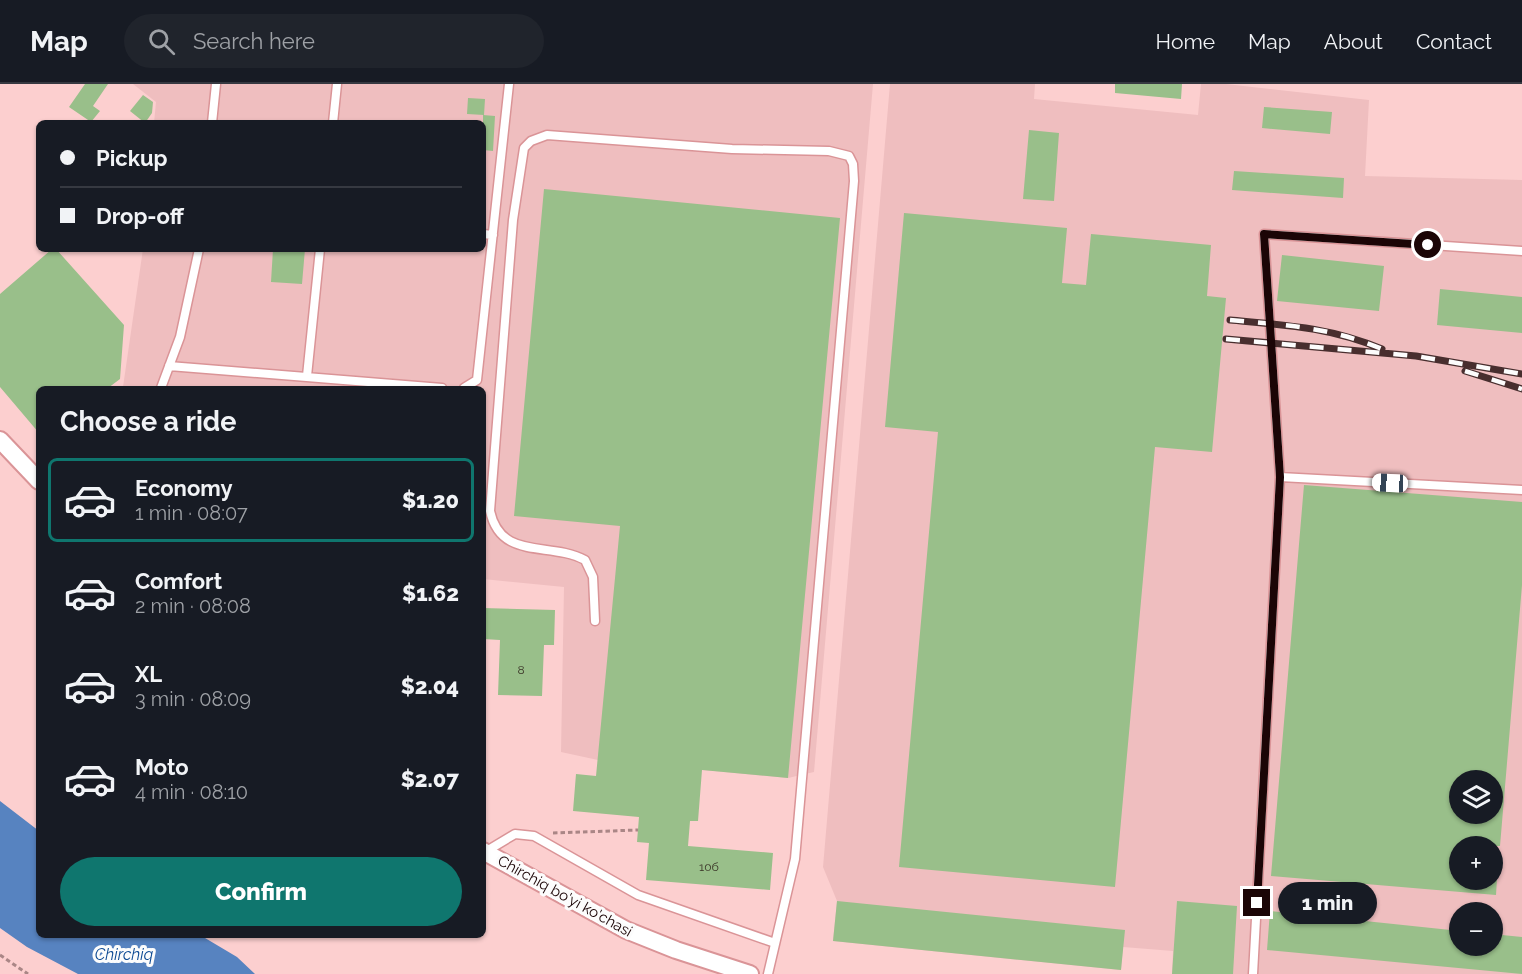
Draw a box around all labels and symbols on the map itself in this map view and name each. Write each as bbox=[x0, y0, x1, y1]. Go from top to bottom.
route start bbox=[1414, 231, 1441, 258]
car bbox=[1372, 473, 1408, 493]
house number: 8 bbox=[517, 663, 525, 677]
street label: Chirchiq bo'yi ko'chasi bbox=[495, 851, 635, 941]
house number: 10б bbox=[699, 860, 719, 874]
callout: 1 min bbox=[1278, 882, 1377, 924]
route end bbox=[1243, 889, 1270, 916]
water label: Chirchiq bbox=[95, 945, 154, 964]

